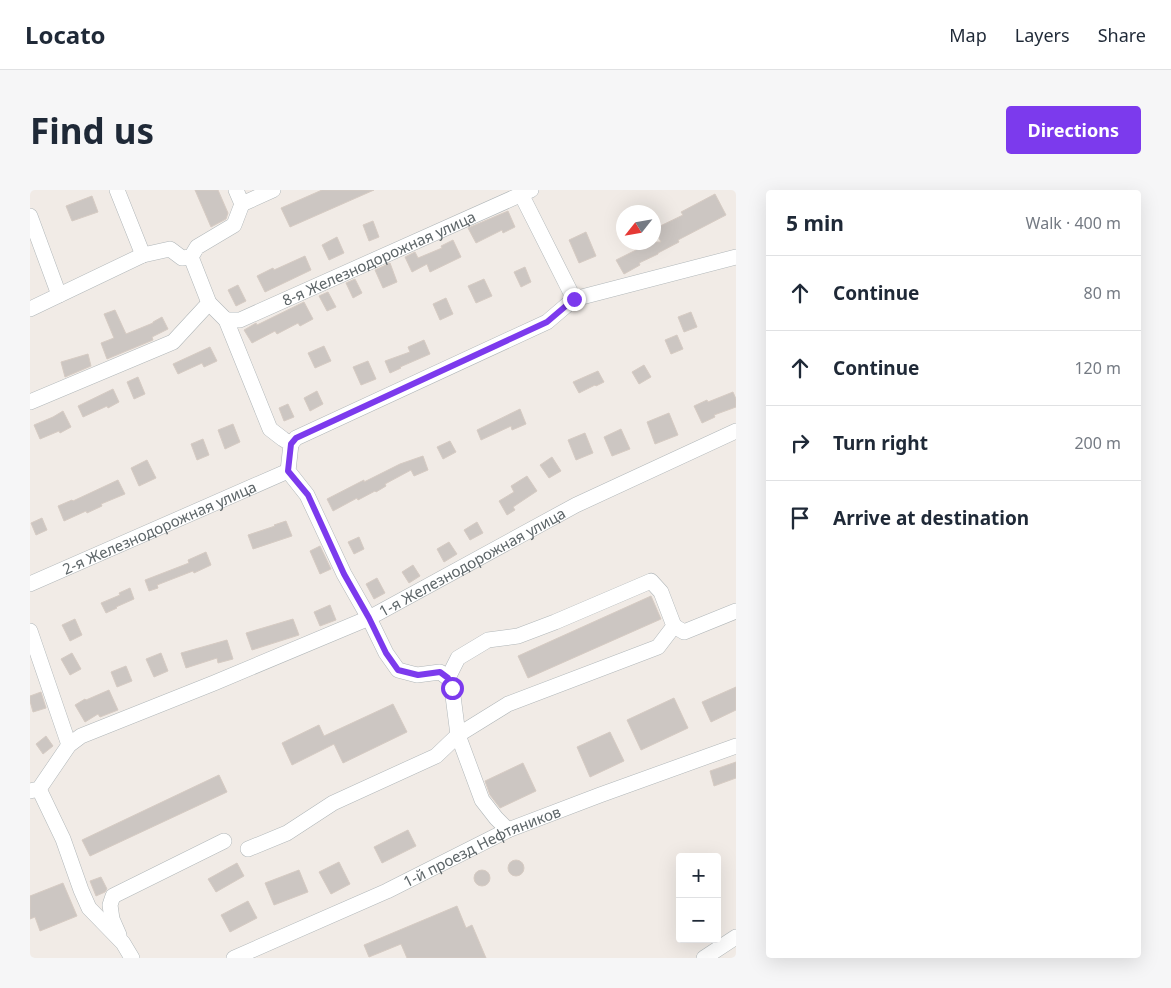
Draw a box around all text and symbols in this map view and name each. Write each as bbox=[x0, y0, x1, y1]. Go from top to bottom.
text: Locato bbox=[25, 18, 106, 51]
text: Map bbox=[949, 23, 987, 47]
text: Layers bbox=[1015, 23, 1070, 47]
text: Share bbox=[1098, 23, 1146, 47]
button: Directions bbox=[1006, 106, 1141, 154]
text: Find us bbox=[30, 107, 154, 154]
north arrow bbox=[616, 205, 661, 250]
street label: 8-я Железнодорожная улица bbox=[279, 206, 479, 310]
text: 5 min bbox=[786, 209, 844, 237]
text: Walk · 400 m bbox=[1026, 212, 1121, 234]
icon: ahead bbox=[786, 279, 814, 307]
text: Continue bbox=[833, 280, 919, 306]
text: 80 m bbox=[1084, 282, 1121, 304]
route end bbox=[563, 288, 586, 311]
icon: ahead bbox=[786, 354, 814, 382]
text: Continue bbox=[833, 355, 919, 381]
text: 120 m bbox=[1074, 357, 1121, 379]
icon: right bbox=[786, 429, 814, 457]
text: Turn right bbox=[833, 430, 928, 456]
text: 200 m bbox=[1074, 432, 1121, 454]
street label: 2-я Железнодорожная улица bbox=[59, 476, 259, 579]
street label: 1-я Железнодорожная улица bbox=[375, 503, 569, 621]
icon: arrive bbox=[786, 504, 814, 532]
text: Arrive at destination bbox=[833, 505, 1029, 531]
route start bbox=[441, 677, 464, 700]
street label: 1-й проезд Нефтяников bbox=[399, 801, 563, 891]
map controls bbox=[676, 853, 721, 943]
button: + bbox=[676, 853, 721, 898]
button: − bbox=[676, 898, 721, 943]

